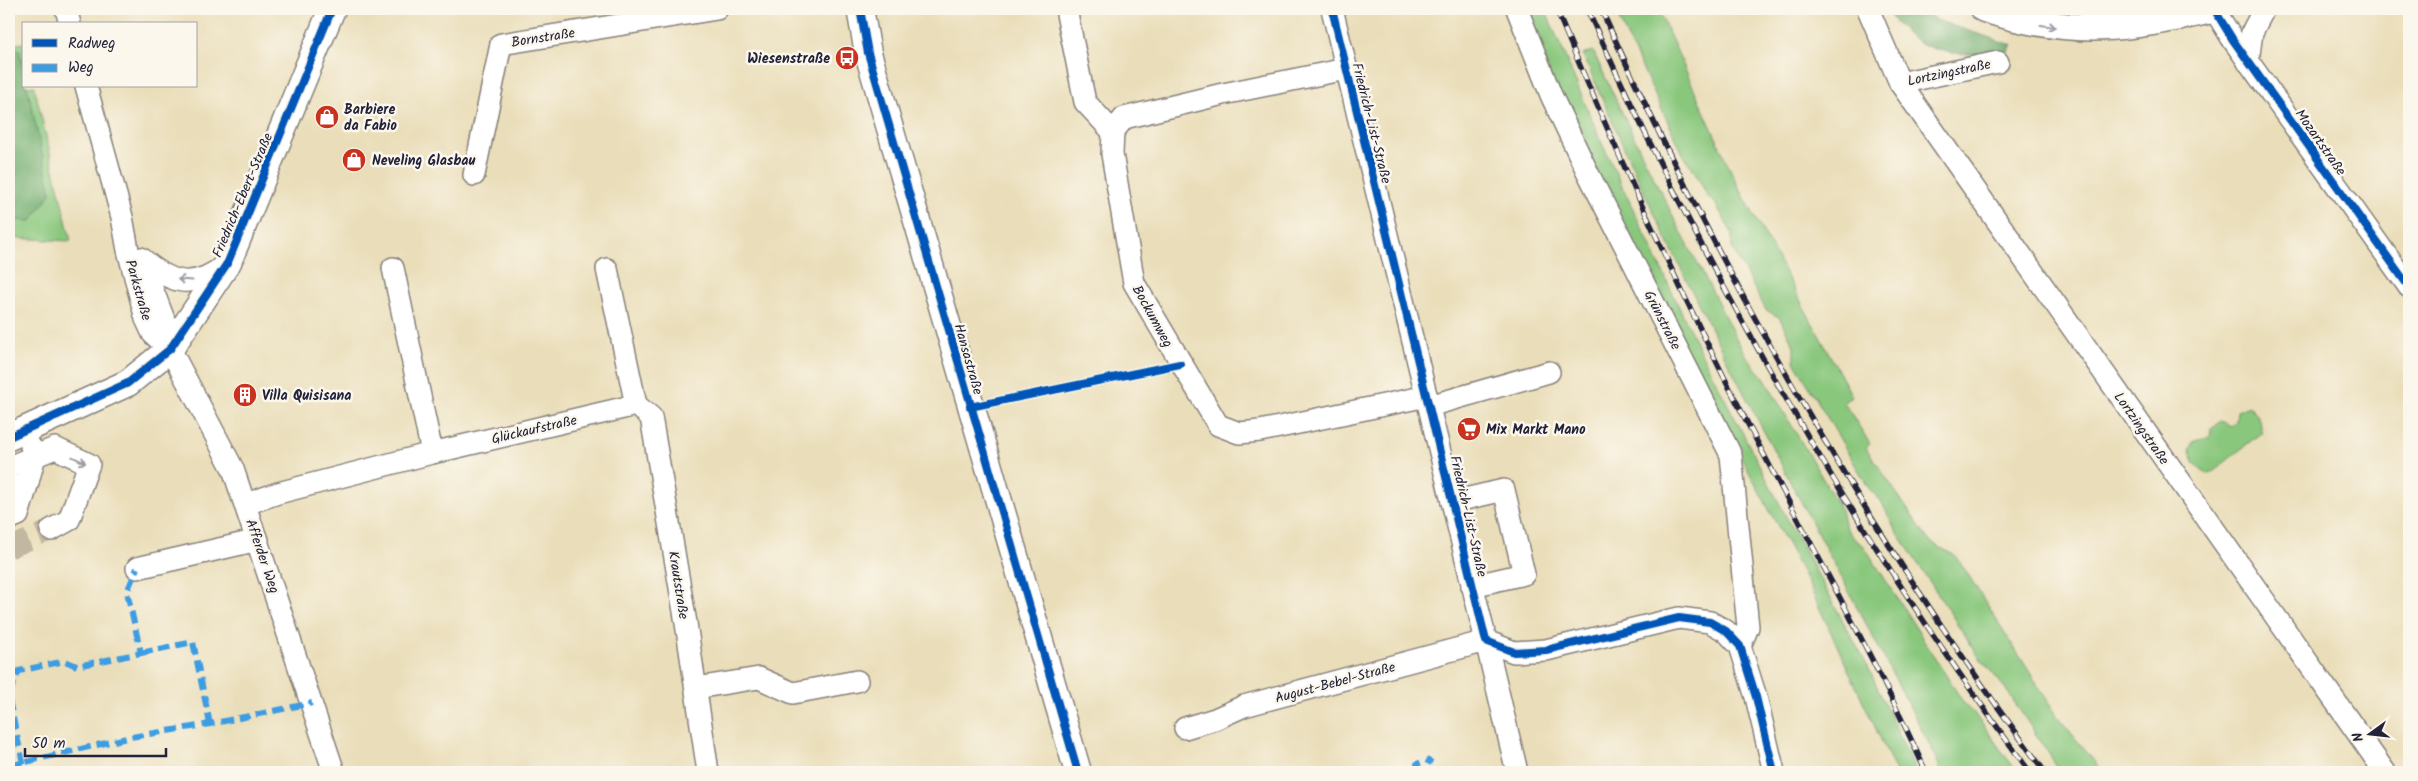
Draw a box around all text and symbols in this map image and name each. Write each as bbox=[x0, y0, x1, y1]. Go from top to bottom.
one-way arrow bbox=[2039, 21, 2055, 31]
legend bbox=[22, 22, 198, 88]
street label: Bornstraße bbox=[510, 22, 577, 54]
text: Radweg bbox=[68, 32, 115, 56]
bus stop icon: Wiesenstraße bbox=[834, 45, 860, 71]
place label: Wiesenstraße bbox=[747, 48, 830, 70]
street label: Lortzingstraße bbox=[1905, 53, 1994, 93]
text: Weg bbox=[68, 56, 94, 80]
street label: Friedrich-List-Straße bbox=[1345, 60, 1397, 187]
place label: Barbiere da Fabio bbox=[344, 99, 397, 137]
shop icon: Barbiere da Fabio bbox=[314, 104, 340, 130]
street label: Mozartstraße bbox=[2289, 105, 2352, 181]
street label: Friedrich-Ebert-Straße bbox=[207, 129, 279, 261]
shop icon: Neveling Glasbau bbox=[341, 147, 367, 173]
place label: Neveling Glasbau bbox=[372, 150, 475, 172]
street label: Parkstraße bbox=[119, 257, 157, 324]
one-way arrow bbox=[177, 276, 193, 285]
street label: Bockumweg bbox=[1126, 281, 1178, 352]
street label: Grünstraße bbox=[1638, 287, 1687, 355]
street label: Hansastraße bbox=[947, 321, 989, 398]
building icon: Villa Quisisana bbox=[232, 382, 258, 408]
place label: Villa Quisisana bbox=[262, 385, 352, 407]
street label: Lortzingstraße bbox=[2108, 388, 2175, 470]
street label: Glückaufstraße bbox=[489, 409, 580, 450]
supermarket icon: Mix Markt Mano bbox=[1456, 416, 1482, 442]
place label: Mix Markt Mano bbox=[1486, 419, 1586, 441]
street label: Friedrich-List-Straße bbox=[1443, 453, 1493, 580]
one-way arrow bbox=[71, 456, 86, 465]
street label: Afferder Weg bbox=[239, 516, 285, 597]
street label: Krautstraße bbox=[662, 550, 694, 621]
street label: August-Bebel-Straße bbox=[1273, 656, 1399, 710]
north arrow bbox=[2346, 708, 2396, 758]
scale bar bbox=[25, 726, 166, 758]
text: N bbox=[2347, 730, 2370, 744]
text: 50 m bbox=[32, 732, 66, 756]

